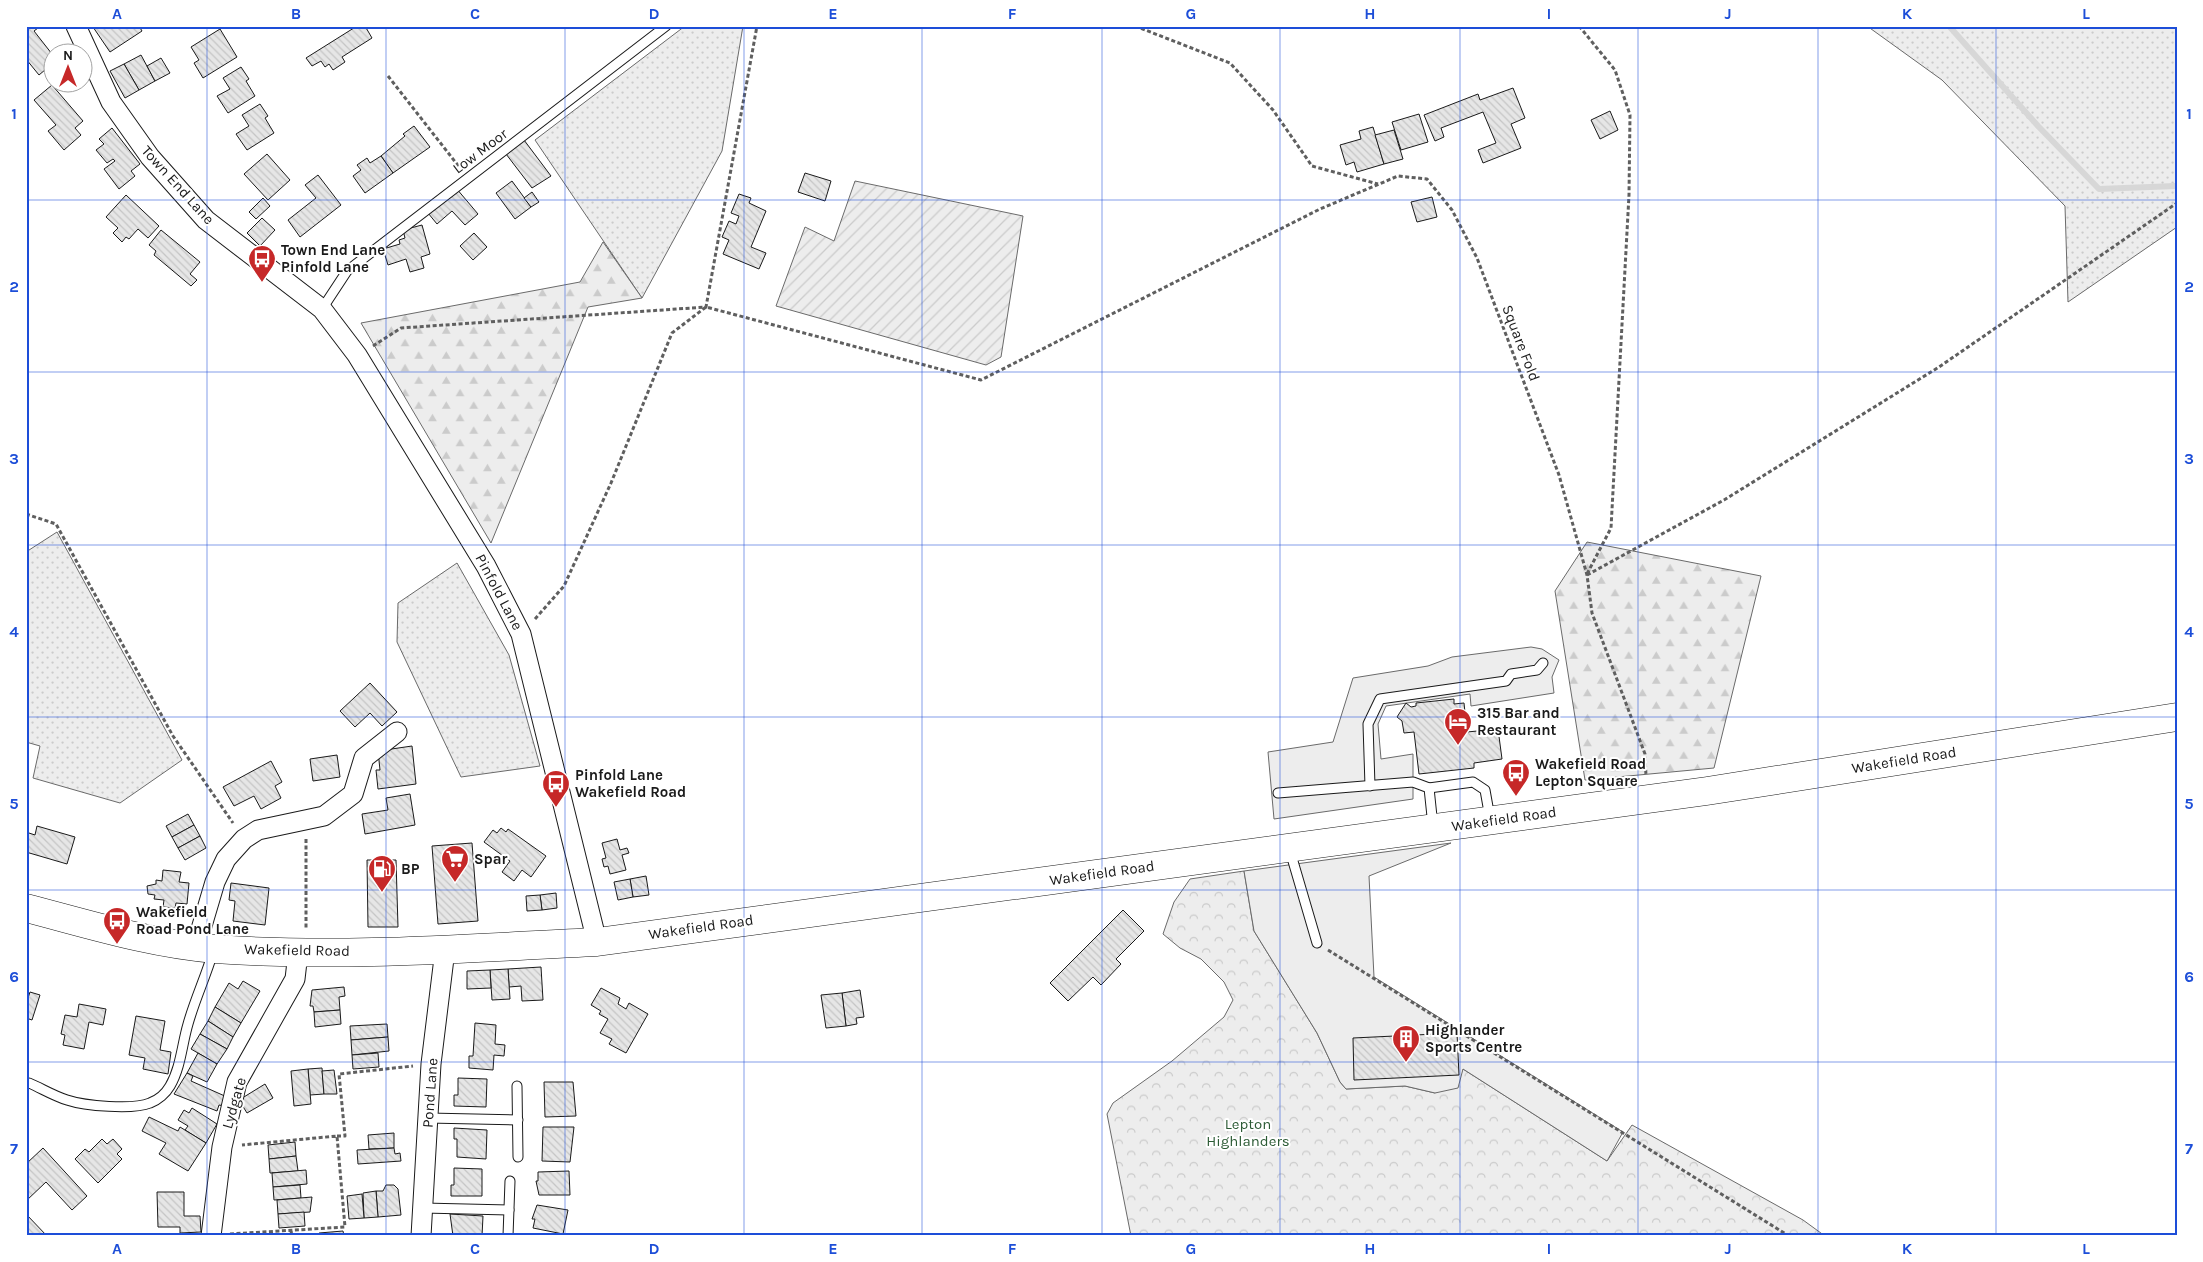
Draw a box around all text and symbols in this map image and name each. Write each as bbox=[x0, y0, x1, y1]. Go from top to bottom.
text: A bbox=[112, 4, 122, 23]
text: B bbox=[291, 4, 301, 23]
text: C bbox=[470, 4, 480, 23]
text: D bbox=[649, 4, 660, 23]
text: E bbox=[828, 4, 838, 23]
text: F bbox=[1008, 4, 1017, 23]
text: G bbox=[1186, 4, 1196, 23]
text: H bbox=[1364, 4, 1376, 23]
text: I bbox=[1547, 4, 1551, 23]
text: J bbox=[1724, 4, 1732, 23]
text: K bbox=[1902, 4, 1913, 23]
text: L bbox=[2082, 4, 2090, 23]
north arrow bbox=[42, 42, 92, 92]
text: N bbox=[63, 47, 73, 64]
text: 1 bbox=[11, 104, 17, 123]
text: 1 bbox=[2186, 104, 2192, 123]
street label: Low Moor bbox=[449, 124, 511, 177]
street label: Town End Lane bbox=[138, 142, 218, 228]
place label: Town End Lane Pinfold Lane bbox=[281, 241, 385, 276]
bus stop icon: Town End Lane Pinfold Lane bbox=[247, 244, 277, 283]
text: 2 bbox=[9, 277, 19, 296]
text: 2 bbox=[2184, 277, 2194, 296]
street label: Square Fold bbox=[1498, 302, 1544, 384]
text: 3 bbox=[9, 449, 19, 468]
text: 3 bbox=[2184, 449, 2194, 468]
street label: Pinfold Lane bbox=[471, 551, 527, 633]
text: 4 bbox=[9, 622, 19, 641]
text: 4 bbox=[2184, 622, 2194, 641]
place label: 315 Bar and Restaurant bbox=[1477, 704, 1560, 739]
hotel icon: 315 Bar and Restaurant bbox=[1443, 707, 1473, 746]
street label: Wakefield Road bbox=[1850, 743, 1958, 777]
place label: Wakefield Road Lepton Square bbox=[1535, 755, 1646, 790]
bus stop icon: Wakefield Road Lepton Square bbox=[1501, 758, 1531, 797]
place label: Pinfold Lane Wakefield Road bbox=[575, 766, 686, 801]
bus stop icon: Pinfold Lane Wakefield Road bbox=[541, 769, 571, 808]
text: 5 bbox=[9, 794, 19, 813]
text: 5 bbox=[2184, 794, 2194, 813]
street label: Wakefield Road bbox=[1450, 803, 1558, 835]
supermarket icon: Spar bbox=[440, 844, 470, 883]
place label: Spar bbox=[474, 850, 507, 868]
fuel station icon: BP bbox=[367, 854, 397, 893]
street label: Wakefield Road bbox=[1048, 857, 1156, 889]
place label: BP bbox=[401, 860, 420, 878]
place label: Wakefield Road Pond Lane bbox=[136, 903, 249, 938]
bus stop icon: Wakefield Road Pond Lane bbox=[102, 906, 132, 945]
street label: Wakefield Road bbox=[647, 911, 755, 943]
street label: Wakefield Road bbox=[244, 940, 350, 960]
text: 6 bbox=[9, 967, 19, 986]
text: 6 bbox=[2184, 967, 2194, 986]
place label: Highlander Sports Centre bbox=[1425, 1021, 1522, 1056]
building icon: Highlander Sports Centre bbox=[1391, 1024, 1421, 1063]
street label: Pond Lane bbox=[419, 1057, 441, 1129]
street label: Lydgate bbox=[218, 1075, 250, 1131]
park label: Lepton Highlanders bbox=[1206, 1115, 1290, 1150]
text: 7 bbox=[10, 1139, 18, 1158]
text: 7 bbox=[2185, 1139, 2193, 1158]
text: A bbox=[112, 1239, 122, 1258]
text: B bbox=[291, 1239, 301, 1258]
text: C bbox=[470, 1239, 480, 1258]
text: D bbox=[649, 1239, 660, 1258]
text: E bbox=[828, 1239, 838, 1258]
text: F bbox=[1008, 1239, 1017, 1258]
text: G bbox=[1186, 1239, 1196, 1258]
text: H bbox=[1364, 1239, 1376, 1258]
text: I bbox=[1547, 1239, 1551, 1258]
text: J bbox=[1724, 1239, 1732, 1258]
text: K bbox=[1902, 1239, 1913, 1258]
text: L bbox=[2082, 1239, 2090, 1258]

